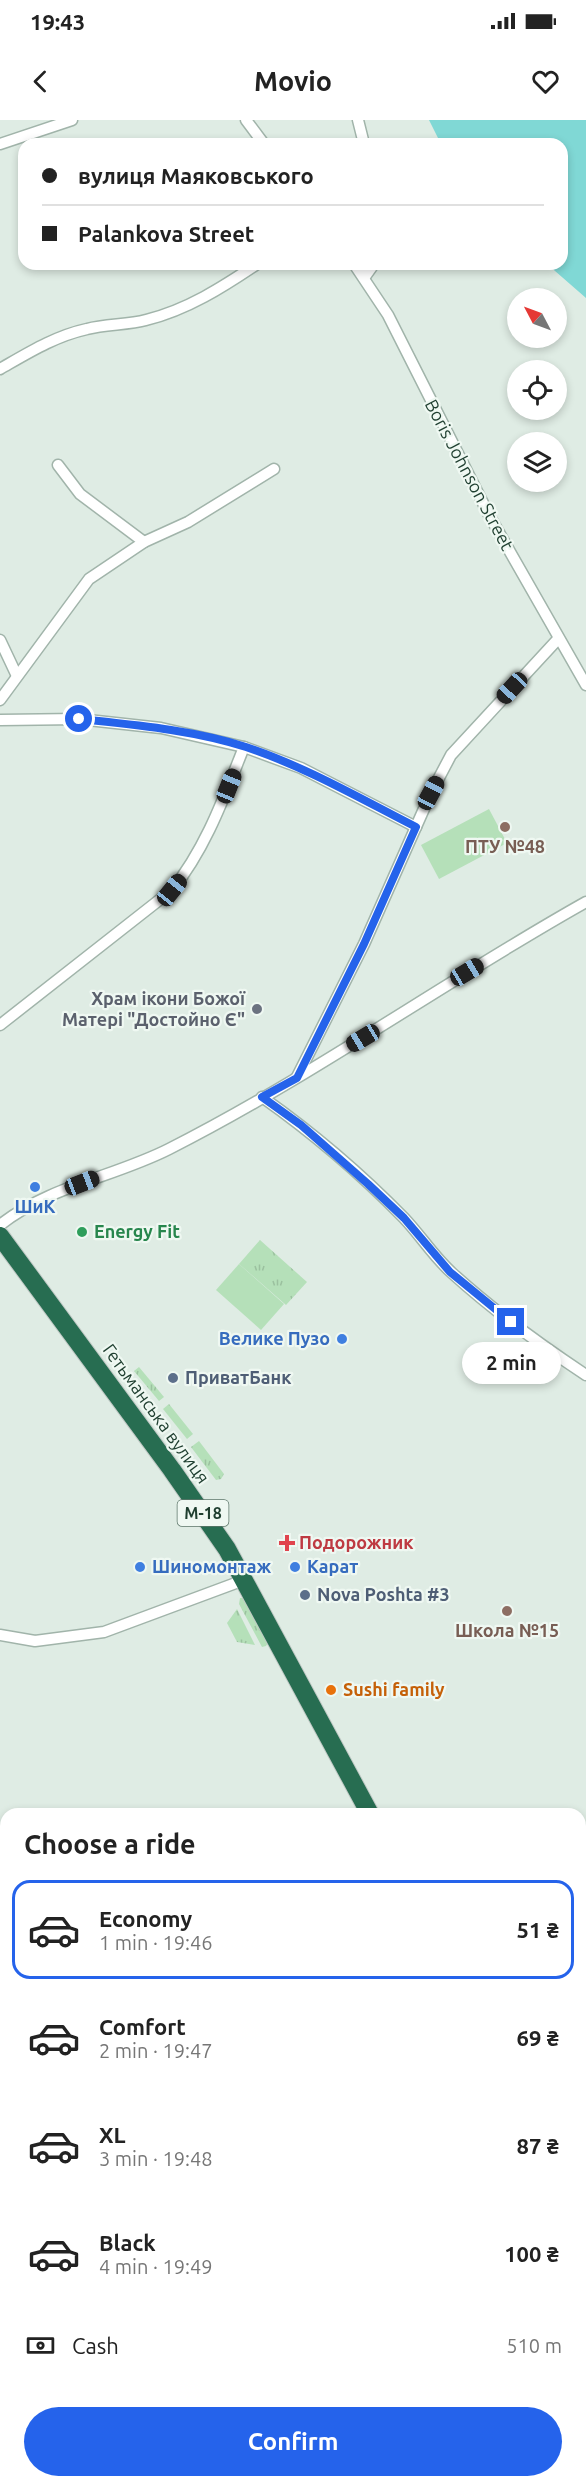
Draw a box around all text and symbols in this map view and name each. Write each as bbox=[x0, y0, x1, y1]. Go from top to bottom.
text: 19:43 bbox=[30, 9, 85, 34]
icon: back bbox=[24, 65, 57, 98]
icon: heart bbox=[529, 65, 562, 98]
text: Movio bbox=[254, 66, 332, 96]
text: вулиця Маяковського bbox=[78, 163, 314, 188]
text: Palankova Street bbox=[78, 221, 254, 246]
north arrow bbox=[507, 288, 567, 348]
map controls bbox=[507, 288, 567, 492]
button: locate bbox=[507, 360, 567, 420]
street label: Boris Johnson Street bbox=[422, 396, 518, 553]
button: layers bbox=[507, 432, 567, 492]
car bbox=[493, 669, 531, 707]
route start bbox=[65, 705, 92, 732]
car bbox=[214, 766, 244, 806]
car bbox=[415, 773, 447, 813]
marker: ПТУ №48 bbox=[498, 820, 512, 834]
place label: ПТУ №48 bbox=[465, 836, 545, 856]
car bbox=[154, 870, 190, 910]
car bbox=[447, 955, 487, 989]
place label: Храм ікони Божої Матері "Достойно Є" bbox=[62, 988, 246, 1029]
marker: Храм ікони Божої Матері "Достойно Є" bbox=[250, 1002, 264, 1016]
car bbox=[343, 1021, 383, 1055]
car bbox=[62, 1168, 102, 1198]
marker: ШиК bbox=[28, 1180, 42, 1194]
place label: ШиК bbox=[14, 1196, 56, 1216]
place label: Energy Fit bbox=[94, 1221, 180, 1241]
marker: Energy Fit bbox=[75, 1225, 89, 1239]
route end bbox=[497, 1308, 524, 1335]
place label: Велике Пузо bbox=[219, 1328, 330, 1348]
marker: Велике Пузо bbox=[335, 1332, 349, 1346]
street label: Гетьманська вулиця bbox=[100, 1340, 214, 1487]
callout: 2 min bbox=[462, 1343, 560, 1385]
text: 2 min bbox=[486, 1351, 537, 1374]
place label: ПриватБанк bbox=[185, 1367, 292, 1387]
marker: ПриватБанк bbox=[166, 1371, 180, 1385]
road number: М-18 bbox=[178, 1500, 228, 1526]
place label: Подорожник bbox=[299, 1532, 414, 1552]
marker: Подорожник bbox=[280, 1536, 294, 1550]
place label: Шиномонтаж bbox=[152, 1556, 272, 1576]
place label: Карат bbox=[307, 1556, 358, 1576]
marker: Шиномонтаж bbox=[133, 1560, 147, 1574]
marker: Карат bbox=[288, 1560, 302, 1574]
place label: Nova Poshta #3 bbox=[317, 1584, 450, 1604]
marker: Nova Poshta #3 bbox=[298, 1588, 312, 1602]
marker: Школа №15 bbox=[500, 1604, 514, 1618]
place label: Школа №15 bbox=[455, 1620, 559, 1640]
place label: Sushi family bbox=[343, 1679, 445, 1699]
marker: Sushi family bbox=[324, 1683, 338, 1697]
text: Choose a ride bbox=[24, 1829, 196, 1859]
icon: car bbox=[27, 1903, 81, 1957]
text: Economy bbox=[99, 1906, 192, 1931]
text: 51 ₴ bbox=[517, 1917, 559, 1942]
text: 1 min · 19:46 bbox=[99, 1931, 213, 1954]
icon: car bbox=[27, 2011, 81, 2065]
text: Comfort bbox=[99, 2014, 186, 2039]
text: 69 ₴ bbox=[517, 2025, 559, 2050]
text: 2 min · 19:47 bbox=[99, 2039, 213, 2062]
icon: car bbox=[27, 2119, 81, 2173]
text: XL bbox=[99, 2122, 126, 2147]
text: 87 ₴ bbox=[517, 2133, 559, 2158]
text: 3 min · 19:48 bbox=[99, 2147, 213, 2170]
icon: car bbox=[27, 2227, 81, 2281]
text: Black bbox=[99, 2230, 156, 2255]
text: 100 ₴ bbox=[504, 2241, 559, 2266]
text: 4 min · 19:49 bbox=[99, 2255, 213, 2278]
icon: cash bbox=[24, 2329, 57, 2362]
text: Cash bbox=[72, 2333, 119, 2358]
text: 510 m bbox=[506, 2334, 562, 2357]
button: Confirm bbox=[24, 2407, 562, 2476]

